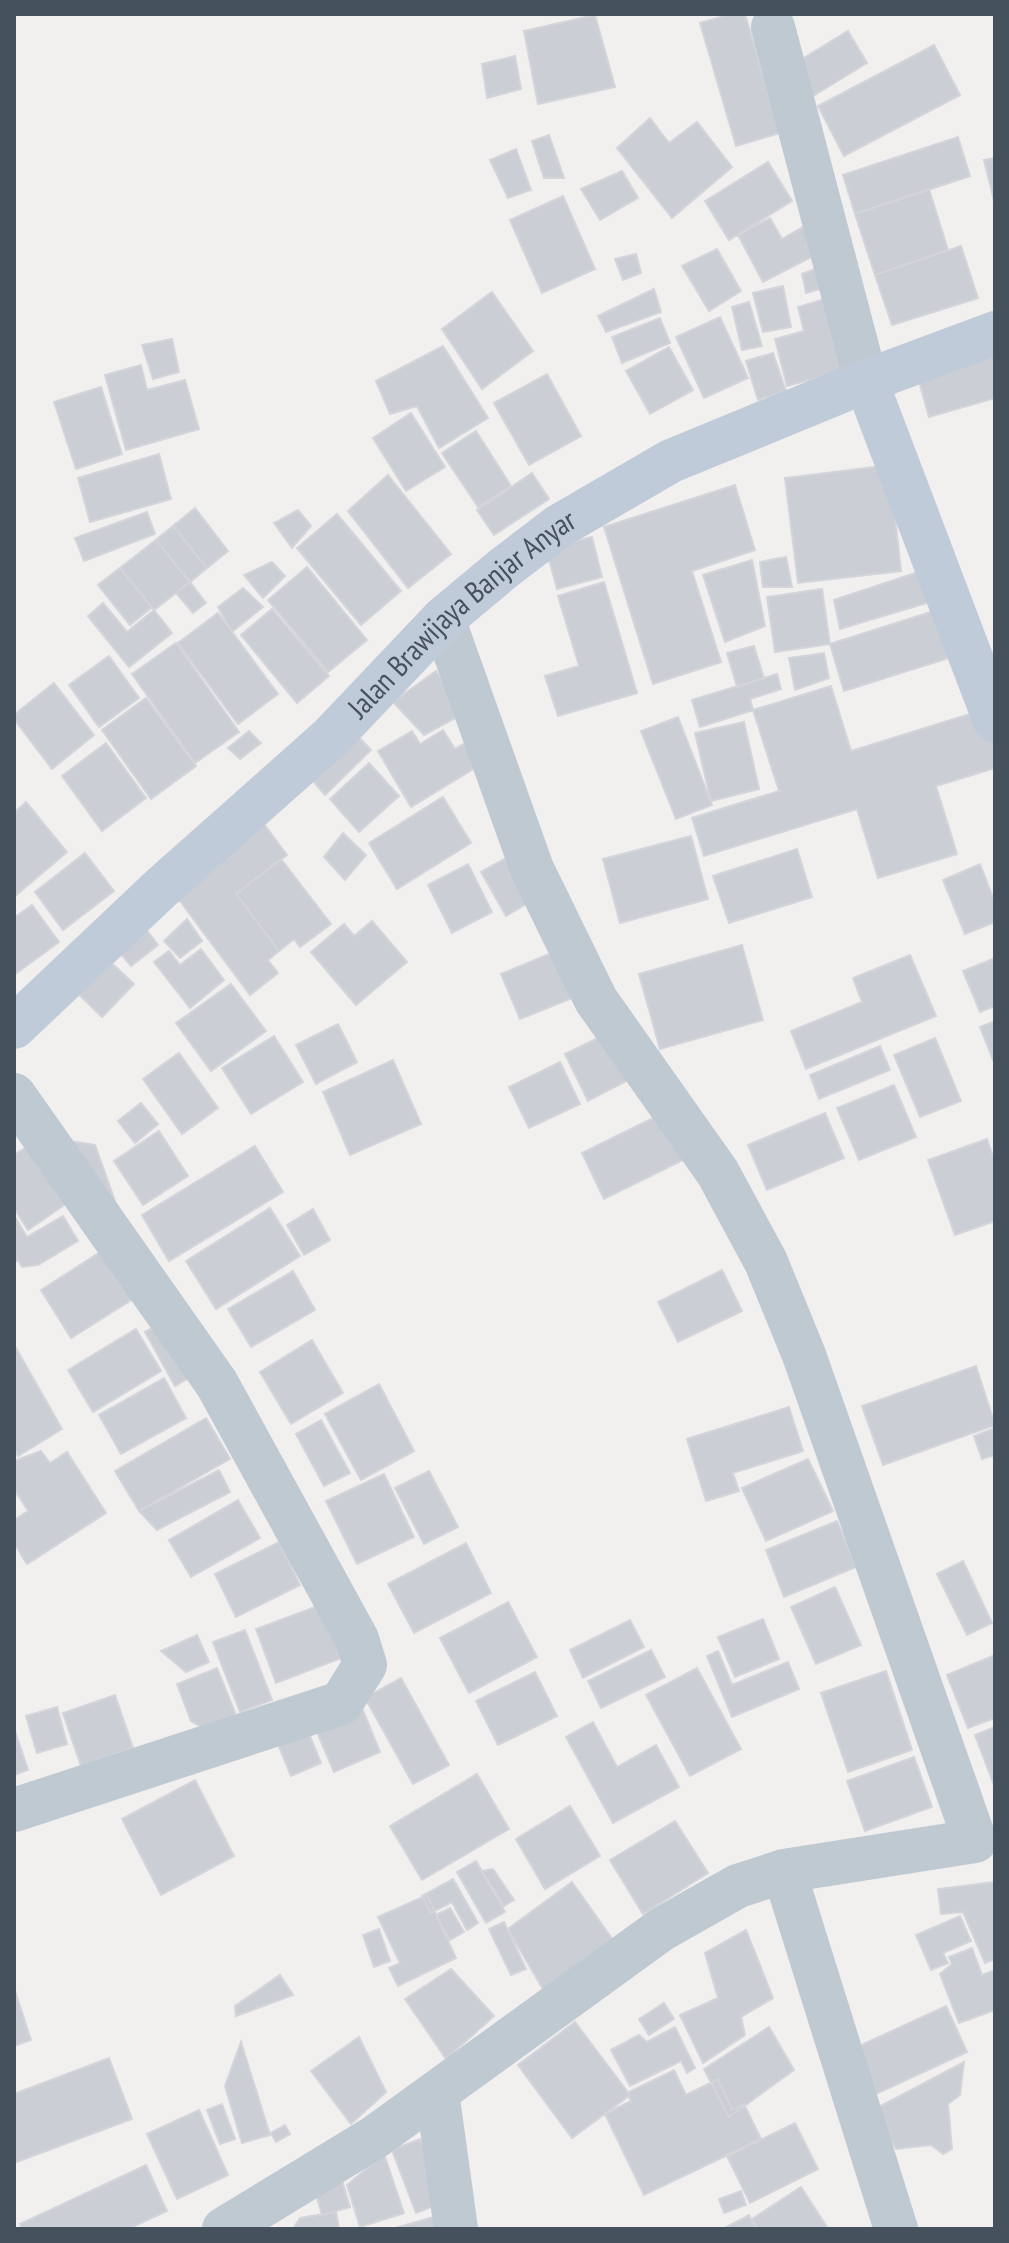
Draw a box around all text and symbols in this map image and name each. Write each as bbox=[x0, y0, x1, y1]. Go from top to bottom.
street label: Jalan Brawijaya Banjar Anyar bbox=[338, 499, 583, 726]

